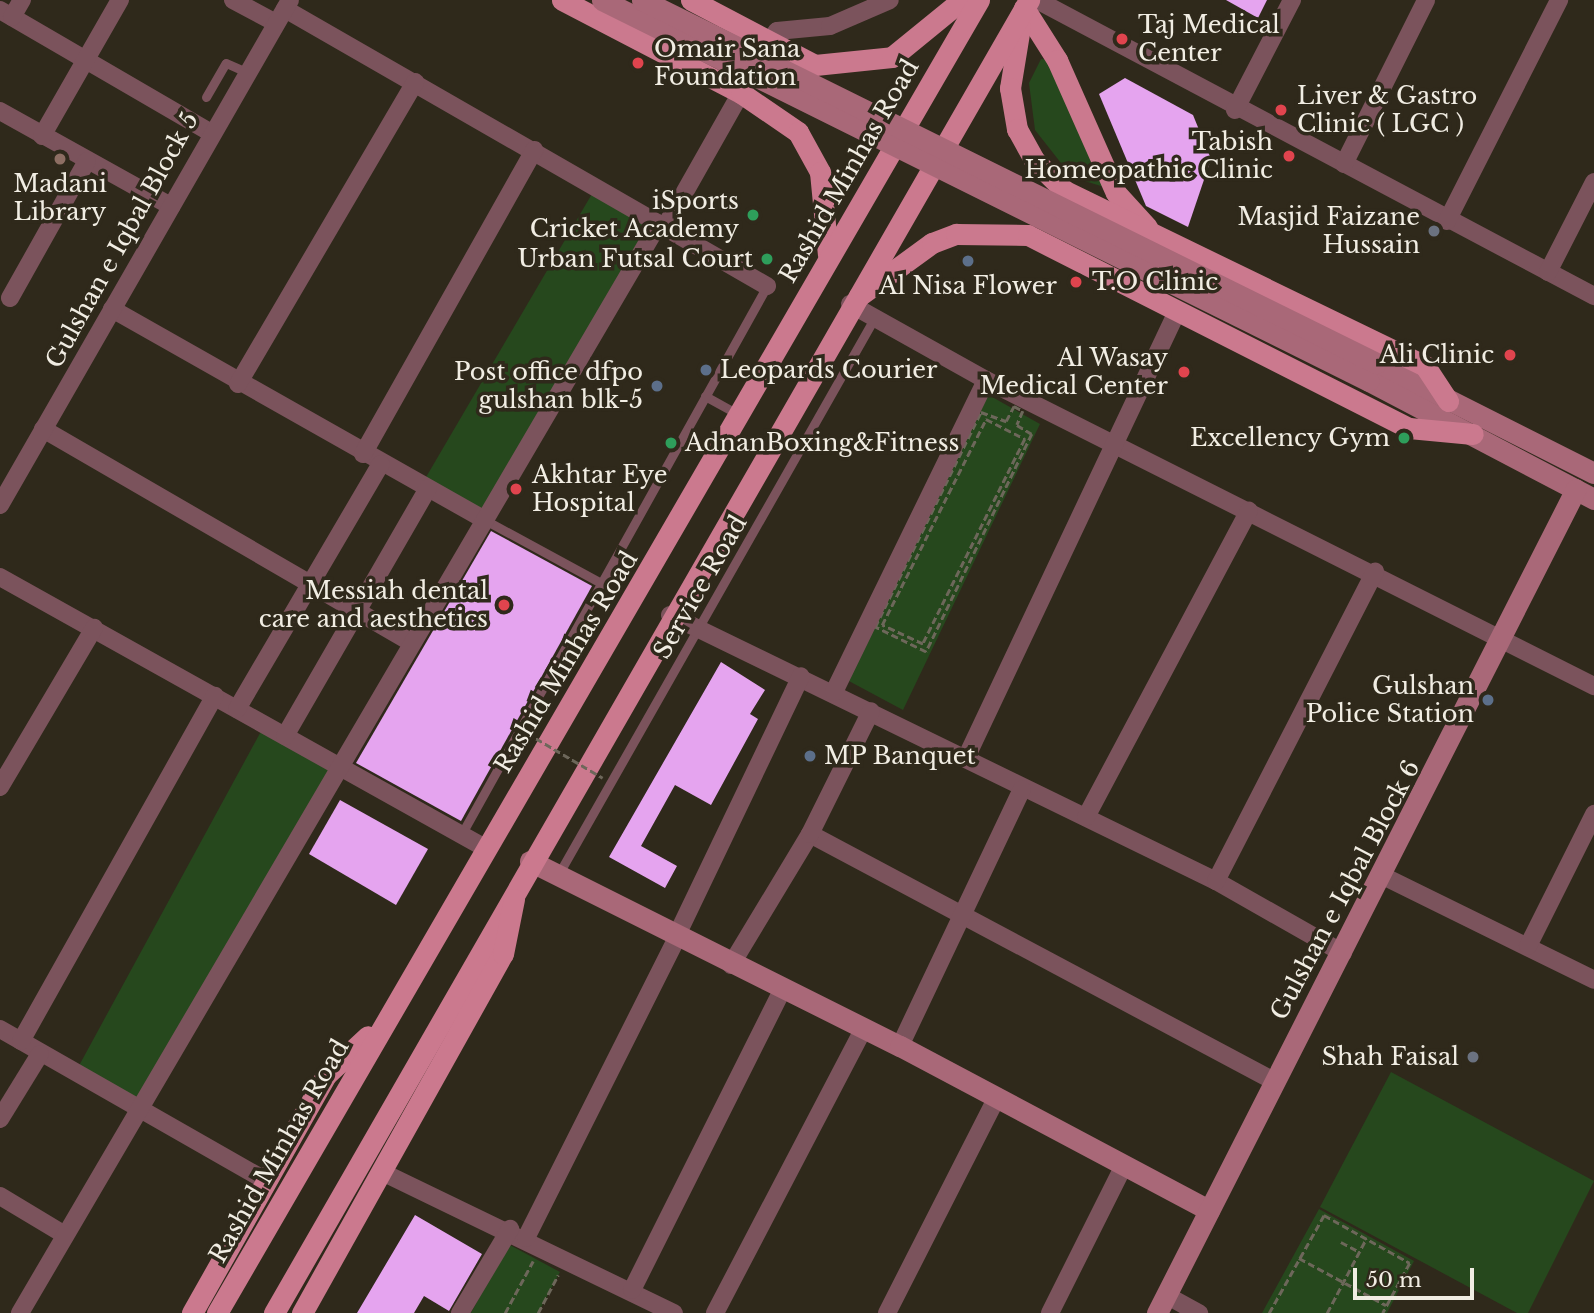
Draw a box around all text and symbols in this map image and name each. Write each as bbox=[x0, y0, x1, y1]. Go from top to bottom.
place label: Taj Medical Center bbox=[1138, 11, 1280, 67]
marker: Taj Medical Center bbox=[1112, 29, 1132, 49]
place label: Omair Sana Foundation bbox=[654, 35, 801, 91]
marker: Omair Sana Foundation bbox=[628, 53, 648, 73]
street label: Rashid Minhas Road bbox=[773, 54, 925, 288]
place label: Liver & Gastro Clinic ( LGC ) bbox=[1297, 82, 1478, 138]
marker: Liver & Gastro Clinic ( LGC ) bbox=[1271, 100, 1291, 120]
street label: Gulshan e Iqbal Block 5 bbox=[40, 107, 204, 373]
place label: Tabish Homeopathic Clinic bbox=[1025, 128, 1273, 184]
marker: Tabish Homeopathic Clinic bbox=[1279, 146, 1299, 166]
marker: Madani Library bbox=[52, 151, 68, 167]
place label: Madani Library bbox=[13, 170, 107, 226]
place label: iSports Cricket Academy bbox=[529, 187, 739, 243]
place label: Masjid Faizane Hussain bbox=[1237, 203, 1420, 259]
marker: iSports Cricket Academy bbox=[745, 207, 761, 223]
marker: Masjid Faizane Hussain bbox=[1426, 223, 1442, 239]
place label: Urban Futsal Court bbox=[518, 245, 753, 273]
marker: Urban Futsal Court bbox=[759, 251, 775, 267]
marker: Al Nisa Flower bbox=[960, 253, 976, 269]
place label: T.O Clinic bbox=[1092, 268, 1218, 296]
place label: Al Nisa Flower bbox=[879, 272, 1057, 300]
marker: T.O Clinic bbox=[1066, 272, 1086, 292]
place label: Ali Clinic bbox=[1380, 341, 1494, 369]
place label: Al Wasay Medical Center bbox=[980, 344, 1168, 400]
marker: Ali Clinic bbox=[1500, 345, 1520, 365]
place label: Leopards Courier bbox=[720, 356, 938, 384]
place label: Post office dfpo gulshan blk-5 bbox=[454, 358, 643, 414]
marker: Leopards Courier bbox=[698, 362, 714, 378]
marker: Al Wasay Medical Center bbox=[1174, 362, 1194, 382]
marker: Post office dfpo gulshan blk-5 bbox=[649, 378, 665, 394]
place label: Excellency Gym bbox=[1189, 424, 1390, 452]
place label: AdnanBoxing&Fitness bbox=[685, 429, 959, 457]
marker: Excellency Gym bbox=[1396, 430, 1412, 446]
marker: AdnanBoxing&Fitness bbox=[663, 435, 679, 451]
place label: Akhtar Eye Hospital bbox=[532, 461, 668, 517]
marker: Akhtar Eye Hospital bbox=[506, 479, 526, 499]
street label: Service Road bbox=[647, 510, 753, 664]
street label: Rashid Minhas Road bbox=[488, 546, 644, 778]
place label: Messiah dental care and aesthetics bbox=[259, 577, 488, 633]
marker: Messiah dental care and aesthetics bbox=[494, 595, 514, 615]
place label: Gulshan Police Station bbox=[1306, 672, 1474, 728]
marker: Gulshan Police Station bbox=[1480, 692, 1496, 708]
place label: MP Banquet bbox=[824, 742, 976, 770]
marker: MP Banquet bbox=[802, 748, 818, 764]
street label: Gulshan e Iqbal Block 6 bbox=[1264, 755, 1426, 1025]
street label: Rashid Minhas Road bbox=[203, 1034, 355, 1268]
place label: Shah Faisal bbox=[1322, 1043, 1459, 1071]
marker: Shah Faisal bbox=[1465, 1049, 1481, 1065]
scale bar bbox=[1356, 1254, 1477, 1298]
text: 50 m bbox=[1366, 1267, 1421, 1293]

